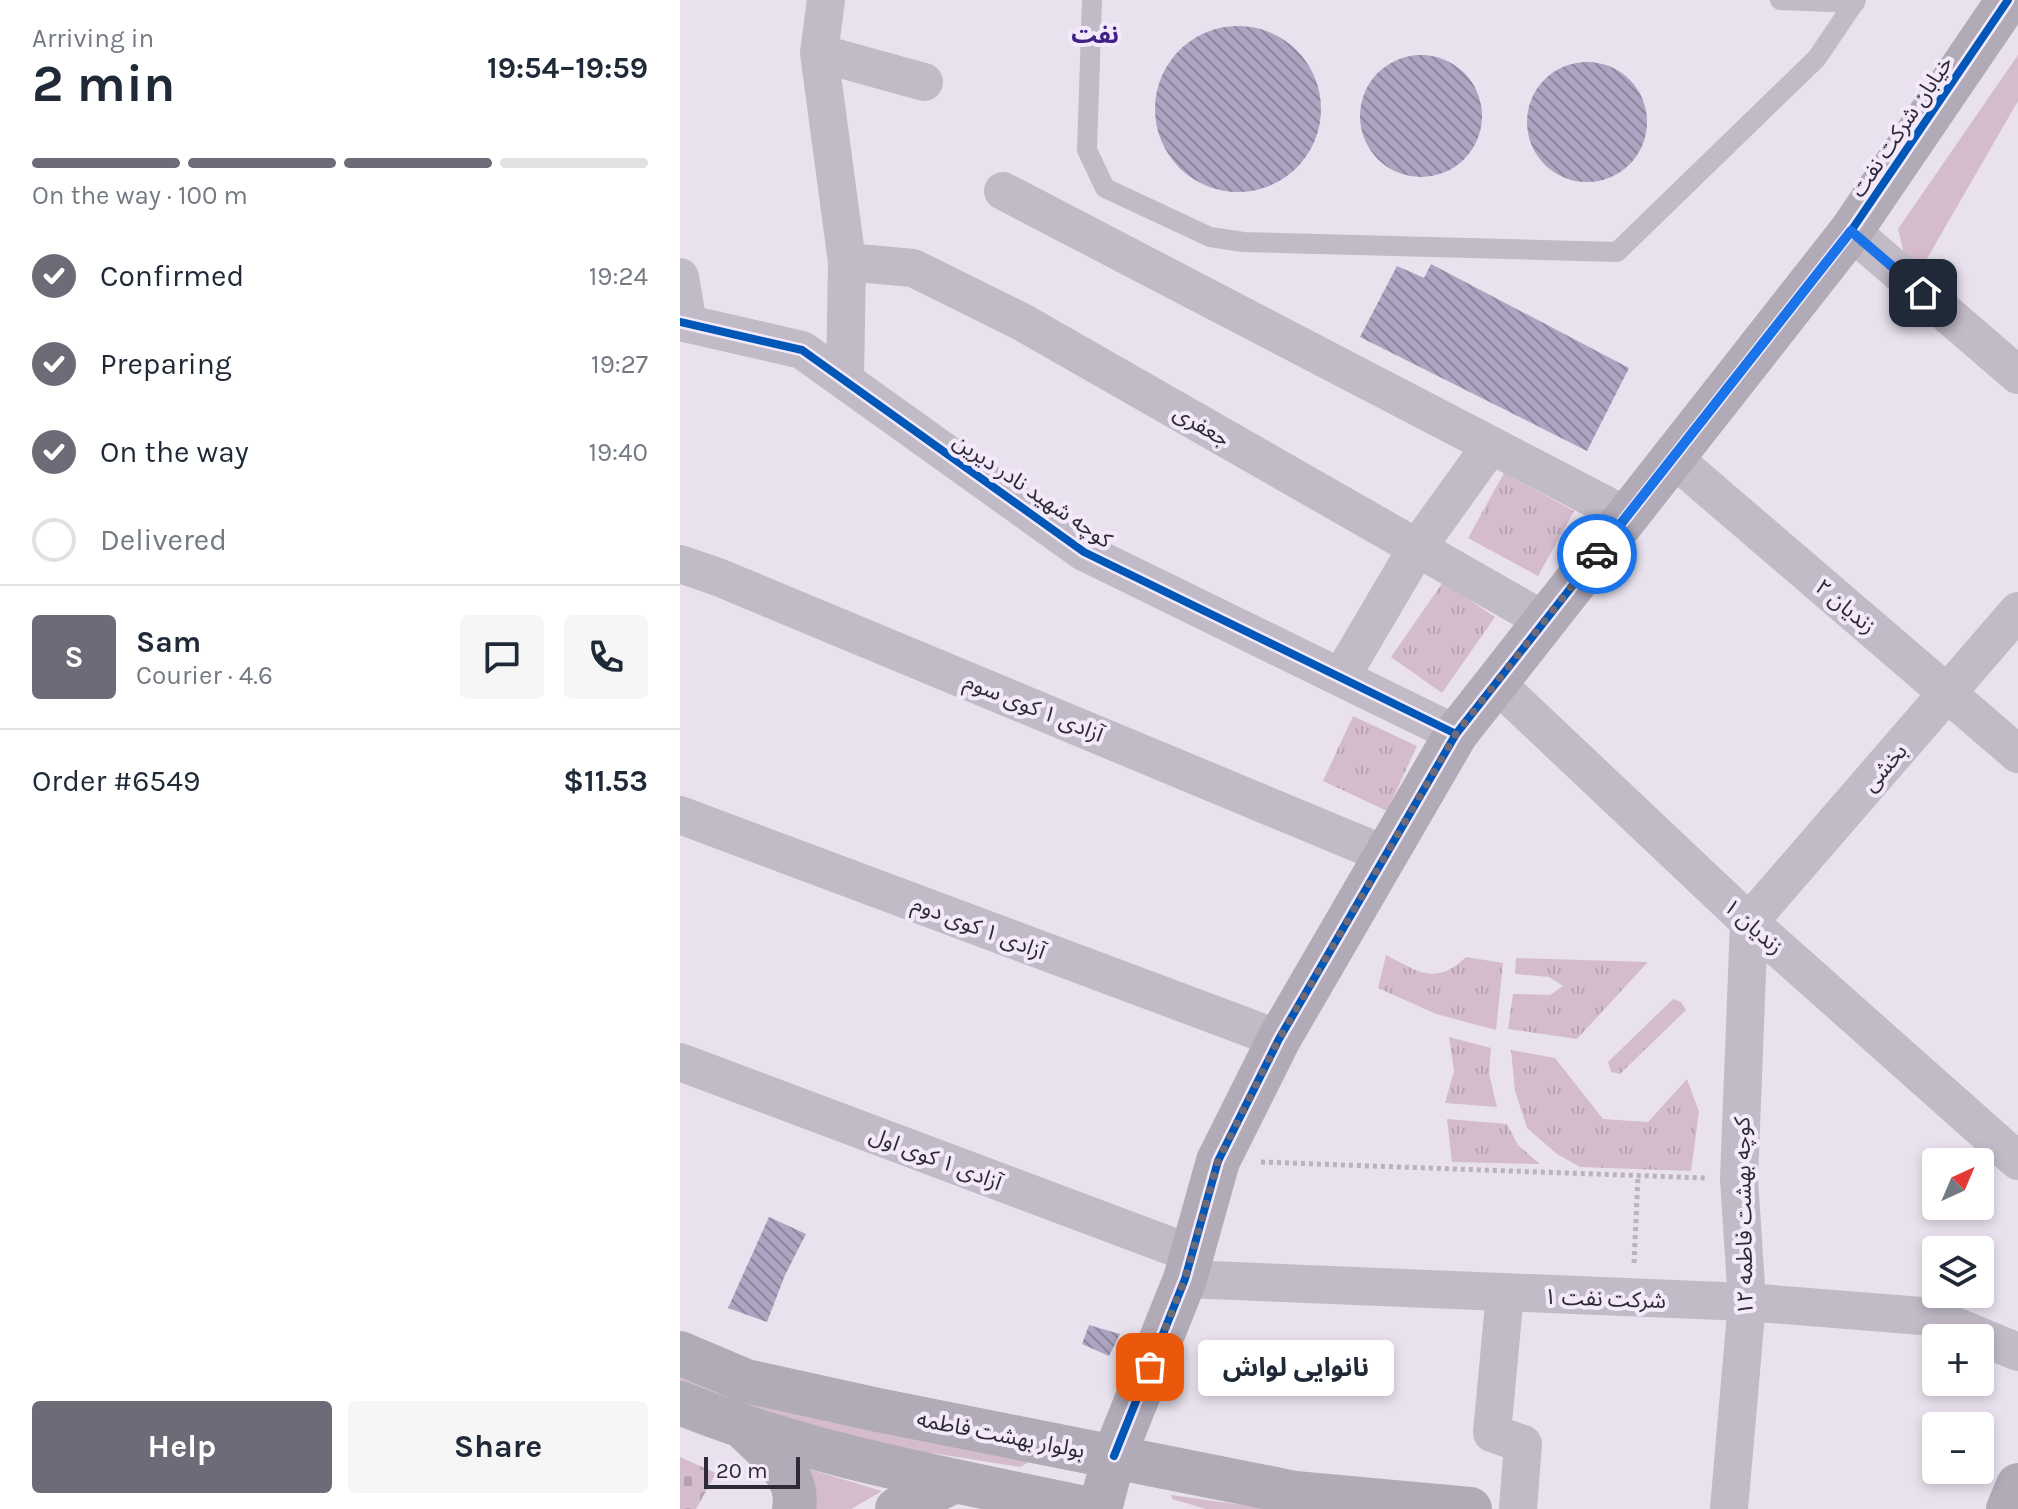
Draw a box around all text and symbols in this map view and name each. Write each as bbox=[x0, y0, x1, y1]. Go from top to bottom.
district label: نفت bbox=[1071, 21, 1119, 49]
text: Arriving in bbox=[32, 23, 154, 54]
text: 19:54–19:59 bbox=[487, 50, 648, 86]
street label: خیابان شرکت نفت bbox=[1845, 51, 1959, 202]
text: 2 min bbox=[32, 53, 175, 114]
text: On the way · 100 m bbox=[32, 180, 248, 211]
icon: check bbox=[32, 254, 76, 298]
text: Confirmed bbox=[100, 258, 244, 294]
pin bbox=[1889, 259, 1957, 327]
text: 19:24 bbox=[589, 261, 648, 292]
icon: home bbox=[1901, 271, 1945, 315]
icon: check bbox=[32, 342, 76, 386]
text: Preparing bbox=[100, 346, 232, 382]
text: 19:27 bbox=[591, 349, 648, 380]
street label: جعفری bbox=[1169, 399, 1234, 452]
street label: کوچه شهید نادر دیرین bbox=[948, 428, 1117, 555]
icon: check bbox=[32, 430, 76, 474]
text: On the way bbox=[100, 434, 249, 470]
text: 19:40 bbox=[588, 437, 648, 468]
courier bbox=[1557, 514, 1637, 594]
text: Delivered bbox=[100, 522, 227, 558]
icon: car bbox=[1575, 532, 1619, 576]
street label: زندیان ۲ bbox=[1810, 574, 1881, 640]
button: chat bbox=[460, 615, 544, 699]
button: phone bbox=[564, 615, 648, 699]
text: Sam bbox=[136, 624, 201, 660]
text: S bbox=[64, 639, 84, 675]
text: Courier · 4.6 bbox=[136, 660, 273, 691]
street label: آزادی ۱ کوی سوم bbox=[959, 668, 1109, 751]
street label: بخشی bbox=[1857, 738, 1913, 797]
text: Order #6549 bbox=[32, 763, 200, 799]
text: $11.53 bbox=[563, 763, 648, 799]
street label: آزادی ۱ کوی دوم bbox=[907, 891, 1050, 969]
street label: زندیان ۱ bbox=[1718, 893, 1788, 960]
street label: کوچه بهشت فاطمه ۱۲ bbox=[1729, 1116, 1760, 1315]
street label: آزادی ۱ کوی اول bbox=[866, 1122, 1007, 1197]
north arrow bbox=[1922, 1148, 1994, 1220]
map controls bbox=[1922, 1148, 1994, 1484]
button: layers bbox=[1922, 1236, 1994, 1308]
street label: شرکت نفت ۱ bbox=[1544, 1284, 1666, 1314]
button: + bbox=[1922, 1324, 1994, 1396]
pin bbox=[1116, 1333, 1184, 1401]
callout: نانوایی لواش bbox=[1198, 1339, 1394, 1395]
icon: bag bbox=[1128, 1345, 1172, 1389]
text: نانوایی لواش bbox=[1223, 1352, 1369, 1383]
button: Help bbox=[32, 1401, 332, 1493]
button: Share bbox=[348, 1401, 648, 1493]
street label: بولوار بهشت فاطمه bbox=[915, 1406, 1087, 1464]
button: − bbox=[1922, 1412, 1994, 1484]
scale bar bbox=[704, 1453, 800, 1489]
text: 20 m bbox=[716, 1458, 768, 1484]

